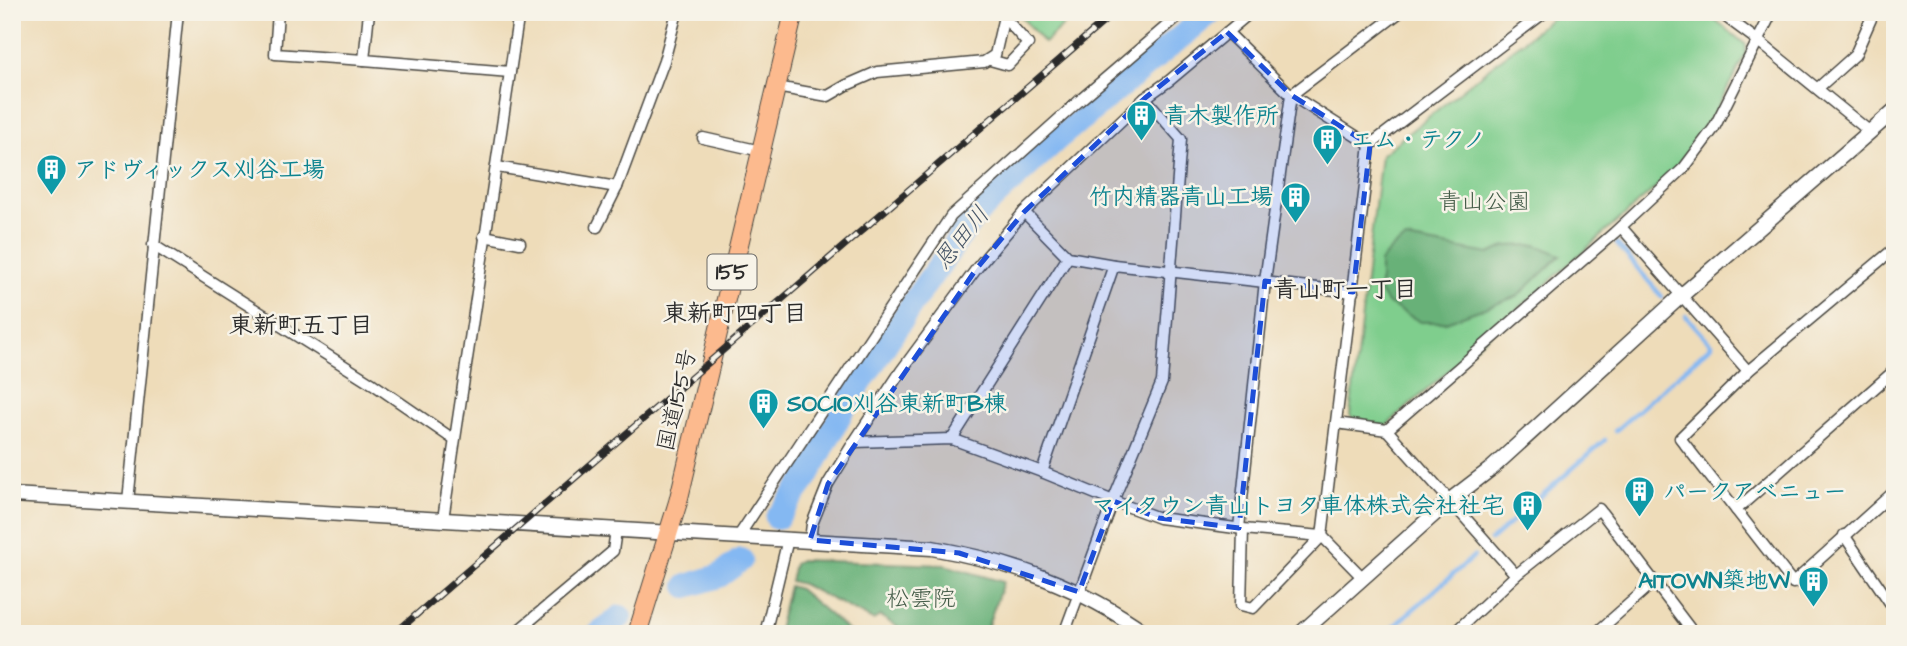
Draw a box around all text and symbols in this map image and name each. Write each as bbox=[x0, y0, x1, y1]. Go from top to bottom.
building icon: 青木製作所 bbox=[1124, 99, 1158, 143]
place label: 青木製作所 bbox=[1164, 100, 1279, 132]
building icon: エム・テクノ bbox=[1311, 123, 1345, 167]
place label: エム・テクノ bbox=[1351, 124, 1486, 156]
building icon: アドヴィックス刈谷工場 bbox=[34, 153, 68, 197]
place label: アドヴィックス刈谷工場 bbox=[74, 154, 325, 186]
building icon: 竹内精器青山工場 bbox=[1279, 180, 1313, 224]
place label: 竹内精器青山工場 bbox=[1089, 181, 1273, 213]
park label: 青山公園 bbox=[1438, 186, 1530, 218]
water label: 恩田川 bbox=[926, 199, 998, 277]
road number: 155 bbox=[708, 254, 756, 290]
district label: 青山町一丁目 bbox=[1273, 273, 1417, 307]
district label: 東新町四丁目 bbox=[663, 297, 807, 331]
district label: 東新町五丁目 bbox=[229, 309, 373, 343]
street label: 国道155号 bbox=[650, 345, 704, 455]
building icon: SOCIO刈谷東新町B棟 bbox=[747, 387, 781, 431]
place label: SOCIO刈谷東新町B棟 bbox=[786, 388, 1007, 420]
building icon: パークアベニュー bbox=[1623, 475, 1657, 519]
place label: パークアベニュー bbox=[1663, 476, 1847, 508]
building icon: マイタウン青山トヨタ車体株式会社社宅 bbox=[1510, 489, 1544, 533]
place label: マイタウン青山トヨタ車体株式会社社宅 bbox=[1091, 490, 1504, 522]
building icon: AITOWN築地W bbox=[1796, 564, 1830, 608]
place label: AITOWN築地W bbox=[1638, 565, 1790, 597]
park label: 松雲院 bbox=[887, 583, 956, 615]

